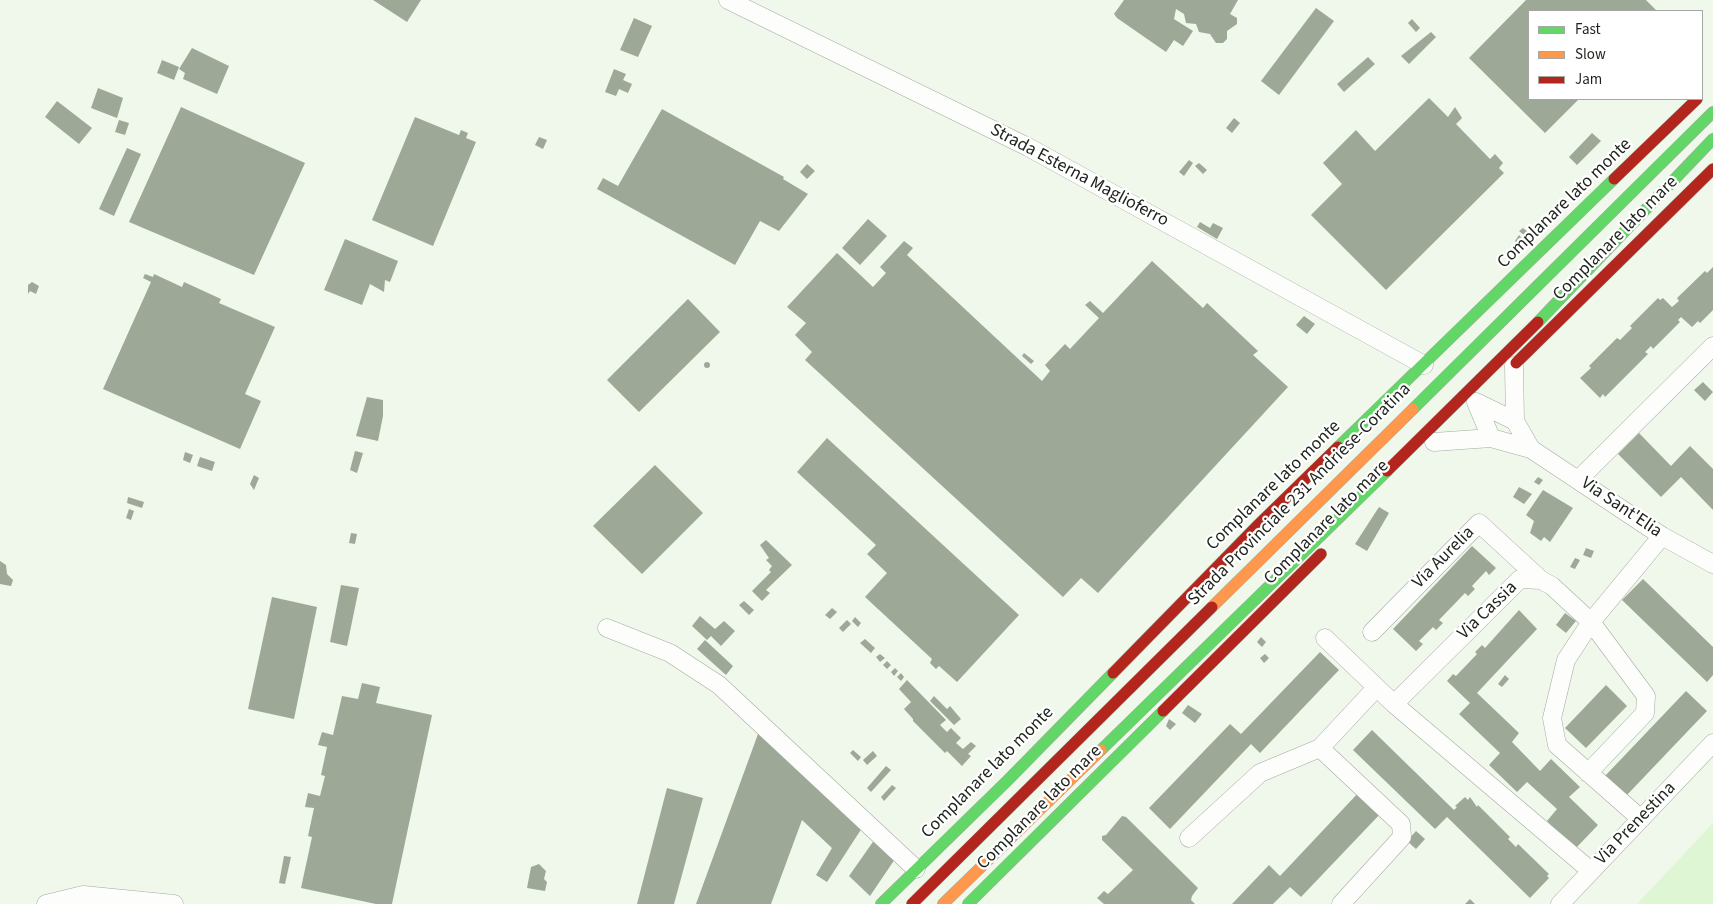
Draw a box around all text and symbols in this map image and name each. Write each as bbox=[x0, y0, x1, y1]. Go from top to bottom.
legend bbox=[1528, 10, 1703, 100]
text: Fast bbox=[1575, 19, 1601, 40]
text: Slow bbox=[1575, 44, 1606, 65]
text: Jam bbox=[1575, 69, 1602, 90]
street label: Strada Esterna Maglioferro bbox=[986, 120, 1172, 232]
street label: Complanare lato monte bbox=[1493, 134, 1637, 274]
street label: Complanare lato mare bbox=[1549, 172, 1683, 306]
street label: Strada Provinciale 231 Andriese-Coratina bbox=[1184, 379, 1416, 611]
street label: Complanare lato monte bbox=[1202, 416, 1346, 556]
street label: Complanare lato mare bbox=[1260, 456, 1394, 590]
street label: Via Sant'Elia bbox=[1576, 473, 1666, 543]
street label: Via Aurelia bbox=[1408, 522, 1480, 594]
street label: Via Cassia bbox=[1454, 577, 1522, 645]
street label: Complanare lato monte bbox=[917, 702, 1059, 844]
street label: Complanare lato mare bbox=[973, 741, 1107, 875]
street label: Via Prenestina bbox=[1591, 778, 1681, 870]

